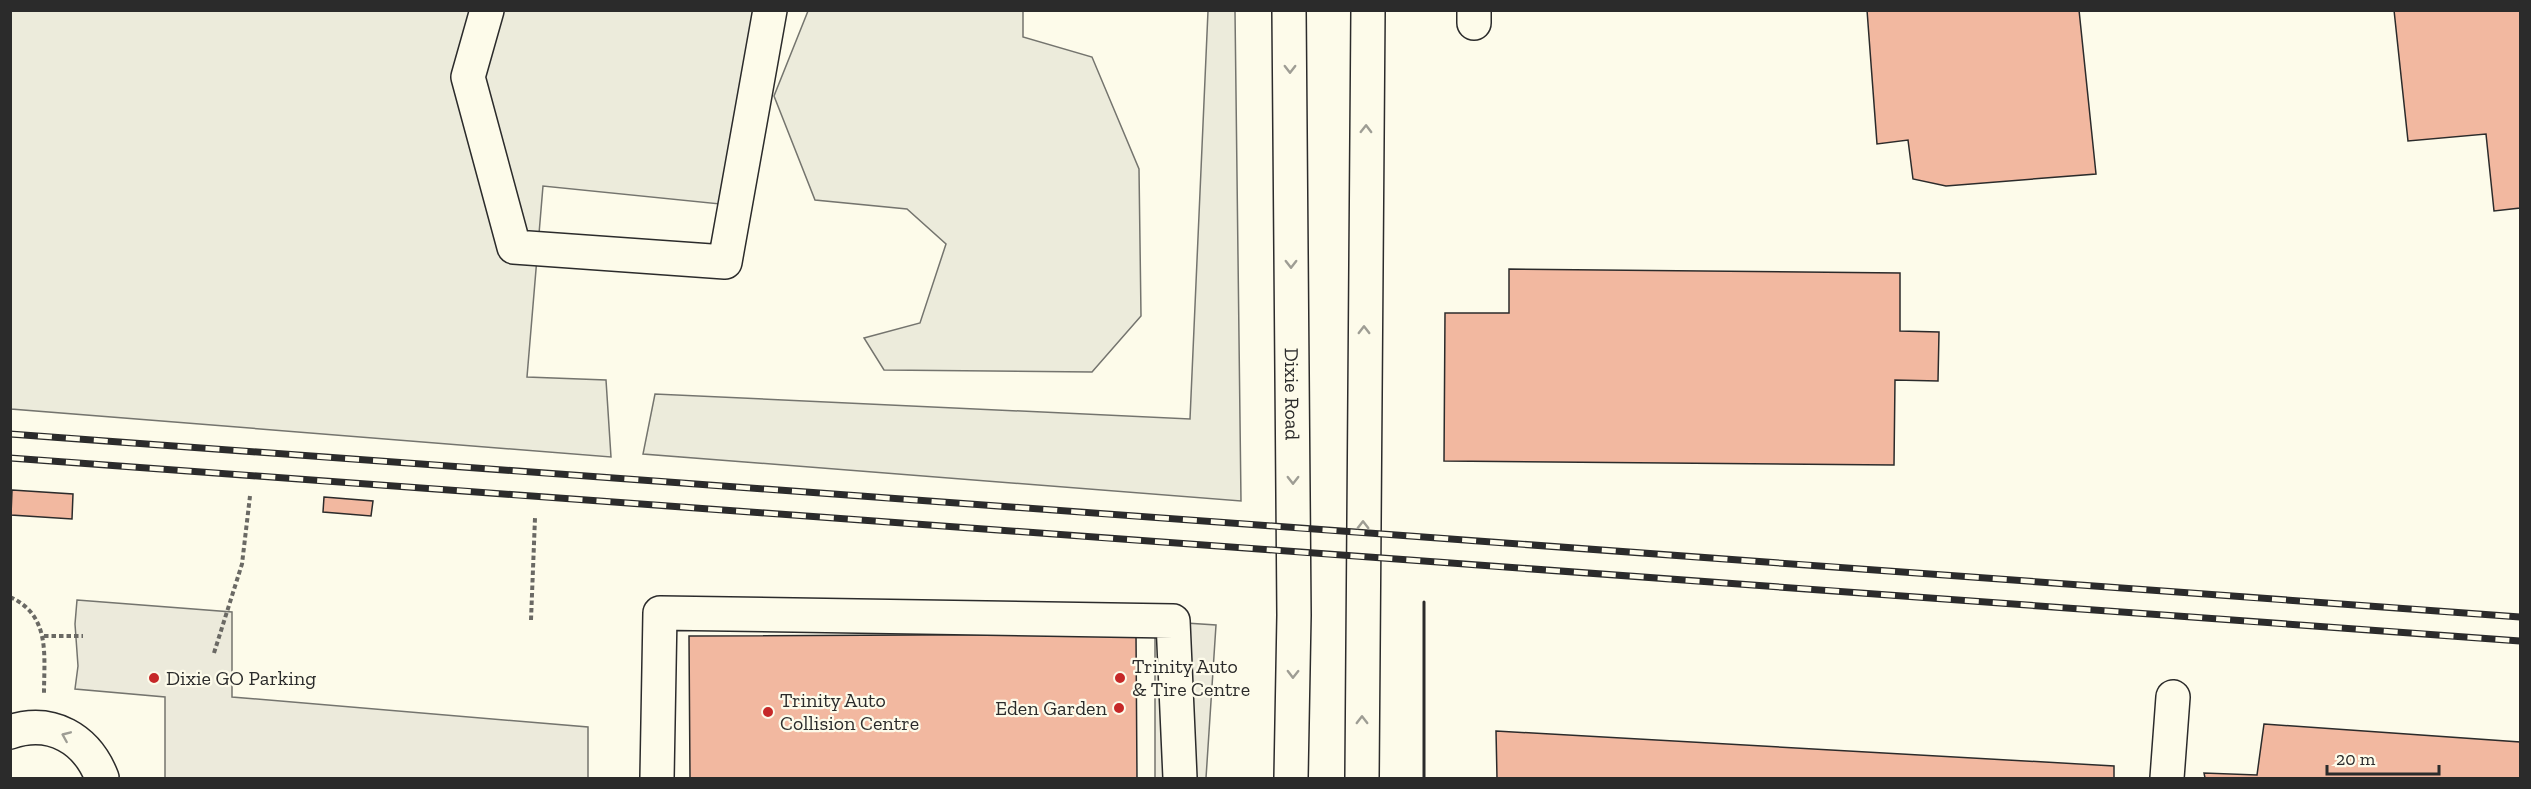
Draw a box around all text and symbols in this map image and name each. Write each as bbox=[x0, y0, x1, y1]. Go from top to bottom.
one-way arrow bbox=[1284, 64, 1296, 73]
one-way arrow bbox=[1360, 125, 1372, 134]
one-way arrow bbox=[1285, 259, 1298, 268]
one-way arrow bbox=[1358, 326, 1370, 335]
street label: Dixie Road bbox=[1280, 348, 1305, 440]
one-way arrow bbox=[1287, 475, 1299, 484]
one-way arrow bbox=[1357, 521, 1369, 530]
place label: Trinity Auto & Tire Centre bbox=[1132, 654, 1250, 701]
place label: Dixie GO Parking bbox=[166, 666, 316, 690]
one-way arrow bbox=[1287, 669, 1299, 678]
marker: Dixie GO Parking bbox=[147, 671, 161, 685]
marker: Trinity Auto & Tire Centre bbox=[1113, 671, 1127, 685]
place label: Trinity Auto Collision Centre bbox=[780, 688, 919, 735]
place label: Eden Garden bbox=[995, 696, 1108, 720]
marker: Eden Garden bbox=[1112, 701, 1126, 715]
marker: Trinity Auto Collision Centre bbox=[761, 705, 775, 719]
one-way arrow bbox=[1356, 716, 1368, 725]
one-way arrow bbox=[61, 731, 72, 743]
scale bar bbox=[2327, 738, 2440, 776]
text: 20 m bbox=[2336, 748, 2376, 770]

